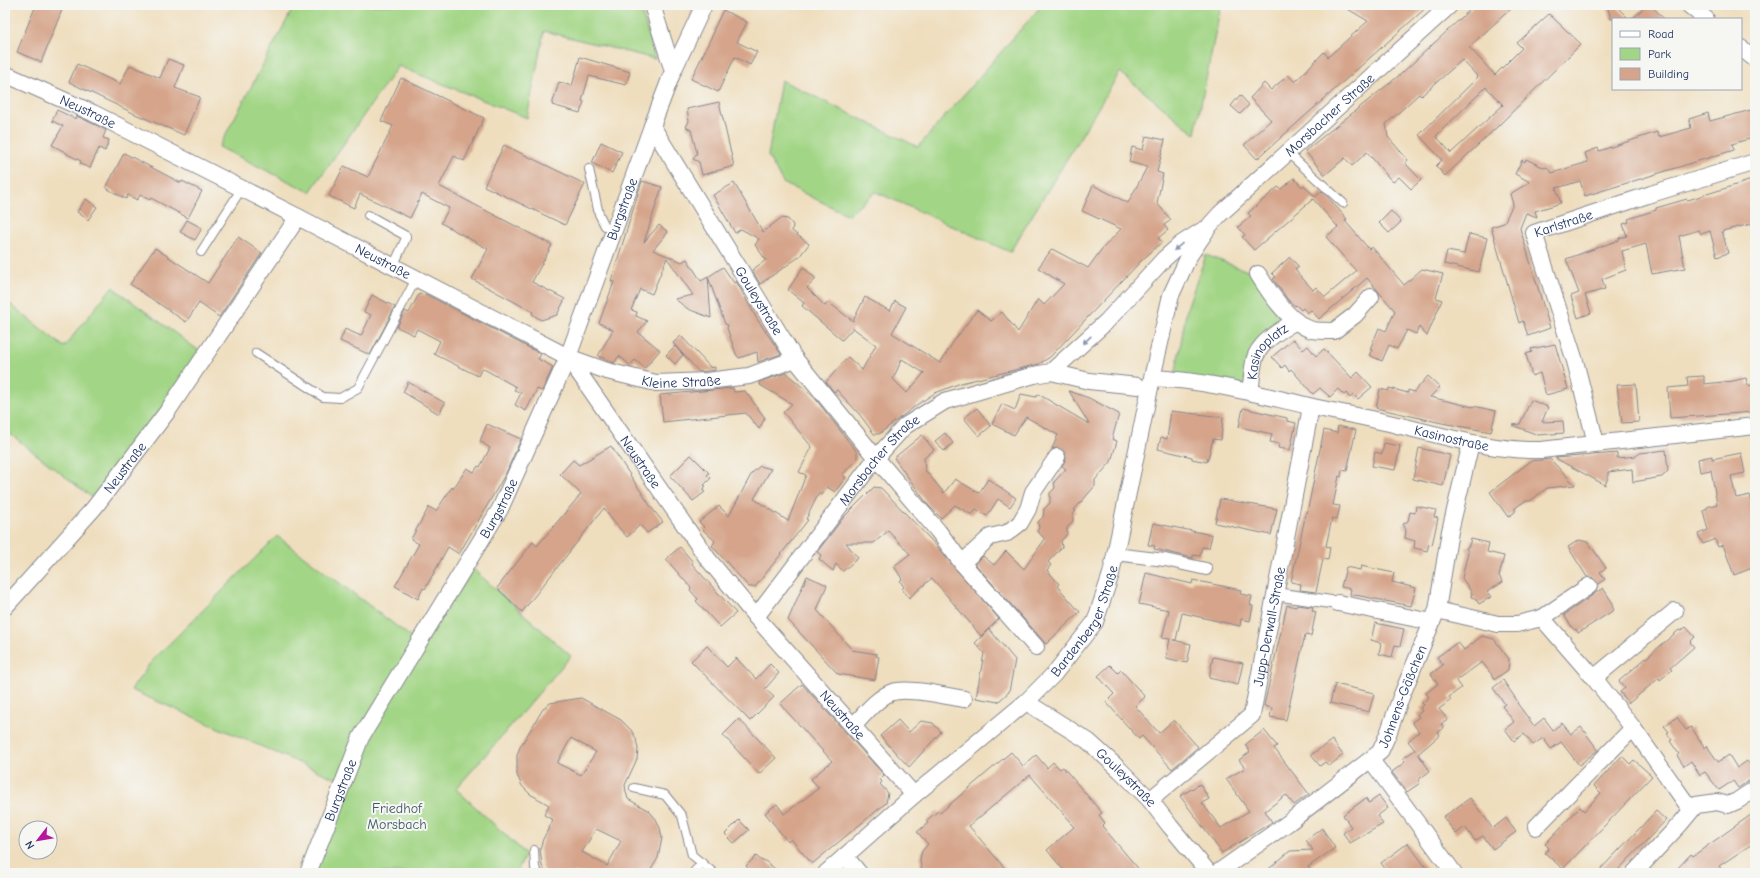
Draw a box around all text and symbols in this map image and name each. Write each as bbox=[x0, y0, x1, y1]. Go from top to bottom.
legend bbox=[1612, 18, 1742, 90]
text: Road bbox=[1648, 27, 1674, 41]
text: Park bbox=[1648, 47, 1671, 61]
text: Building bbox=[1648, 67, 1689, 81]
street label: Morsbacher Straße bbox=[1281, 70, 1378, 160]
street label: Neustraße bbox=[57, 91, 119, 132]
street label: Burgstraße bbox=[603, 175, 641, 243]
street label: Karlstraße bbox=[1532, 206, 1595, 241]
street label: Neustraße bbox=[352, 240, 414, 283]
one-way arrow bbox=[1172, 243, 1183, 252]
street label: Gouleystraße bbox=[732, 263, 787, 338]
street label: Kasinoplatz bbox=[1243, 319, 1291, 381]
one-way arrow bbox=[1082, 335, 1092, 345]
street label: Kleine Straße bbox=[640, 371, 722, 392]
street label: Morsbacher Straße bbox=[835, 411, 923, 509]
street label: Kasinostraße bbox=[1413, 421, 1490, 454]
street label: Neustraße bbox=[617, 432, 665, 492]
street label: Neustraße bbox=[100, 438, 150, 497]
street label: Burgstraße bbox=[476, 476, 521, 541]
street label: Bardenberger Straße bbox=[1047, 564, 1121, 680]
street label: Jupp-Derwall-Straße bbox=[1249, 565, 1289, 688]
street label: Johnens-Gäßchen bbox=[1374, 642, 1430, 750]
street label: Neustraße bbox=[816, 687, 869, 743]
street label: Gouleystraße bbox=[1093, 744, 1160, 810]
street label: Burgstraße bbox=[321, 757, 360, 824]
park label: Friedhof Morsbach bbox=[367, 800, 427, 833]
north arrow bbox=[18, 820, 58, 860]
text: N bbox=[22, 838, 37, 851]

